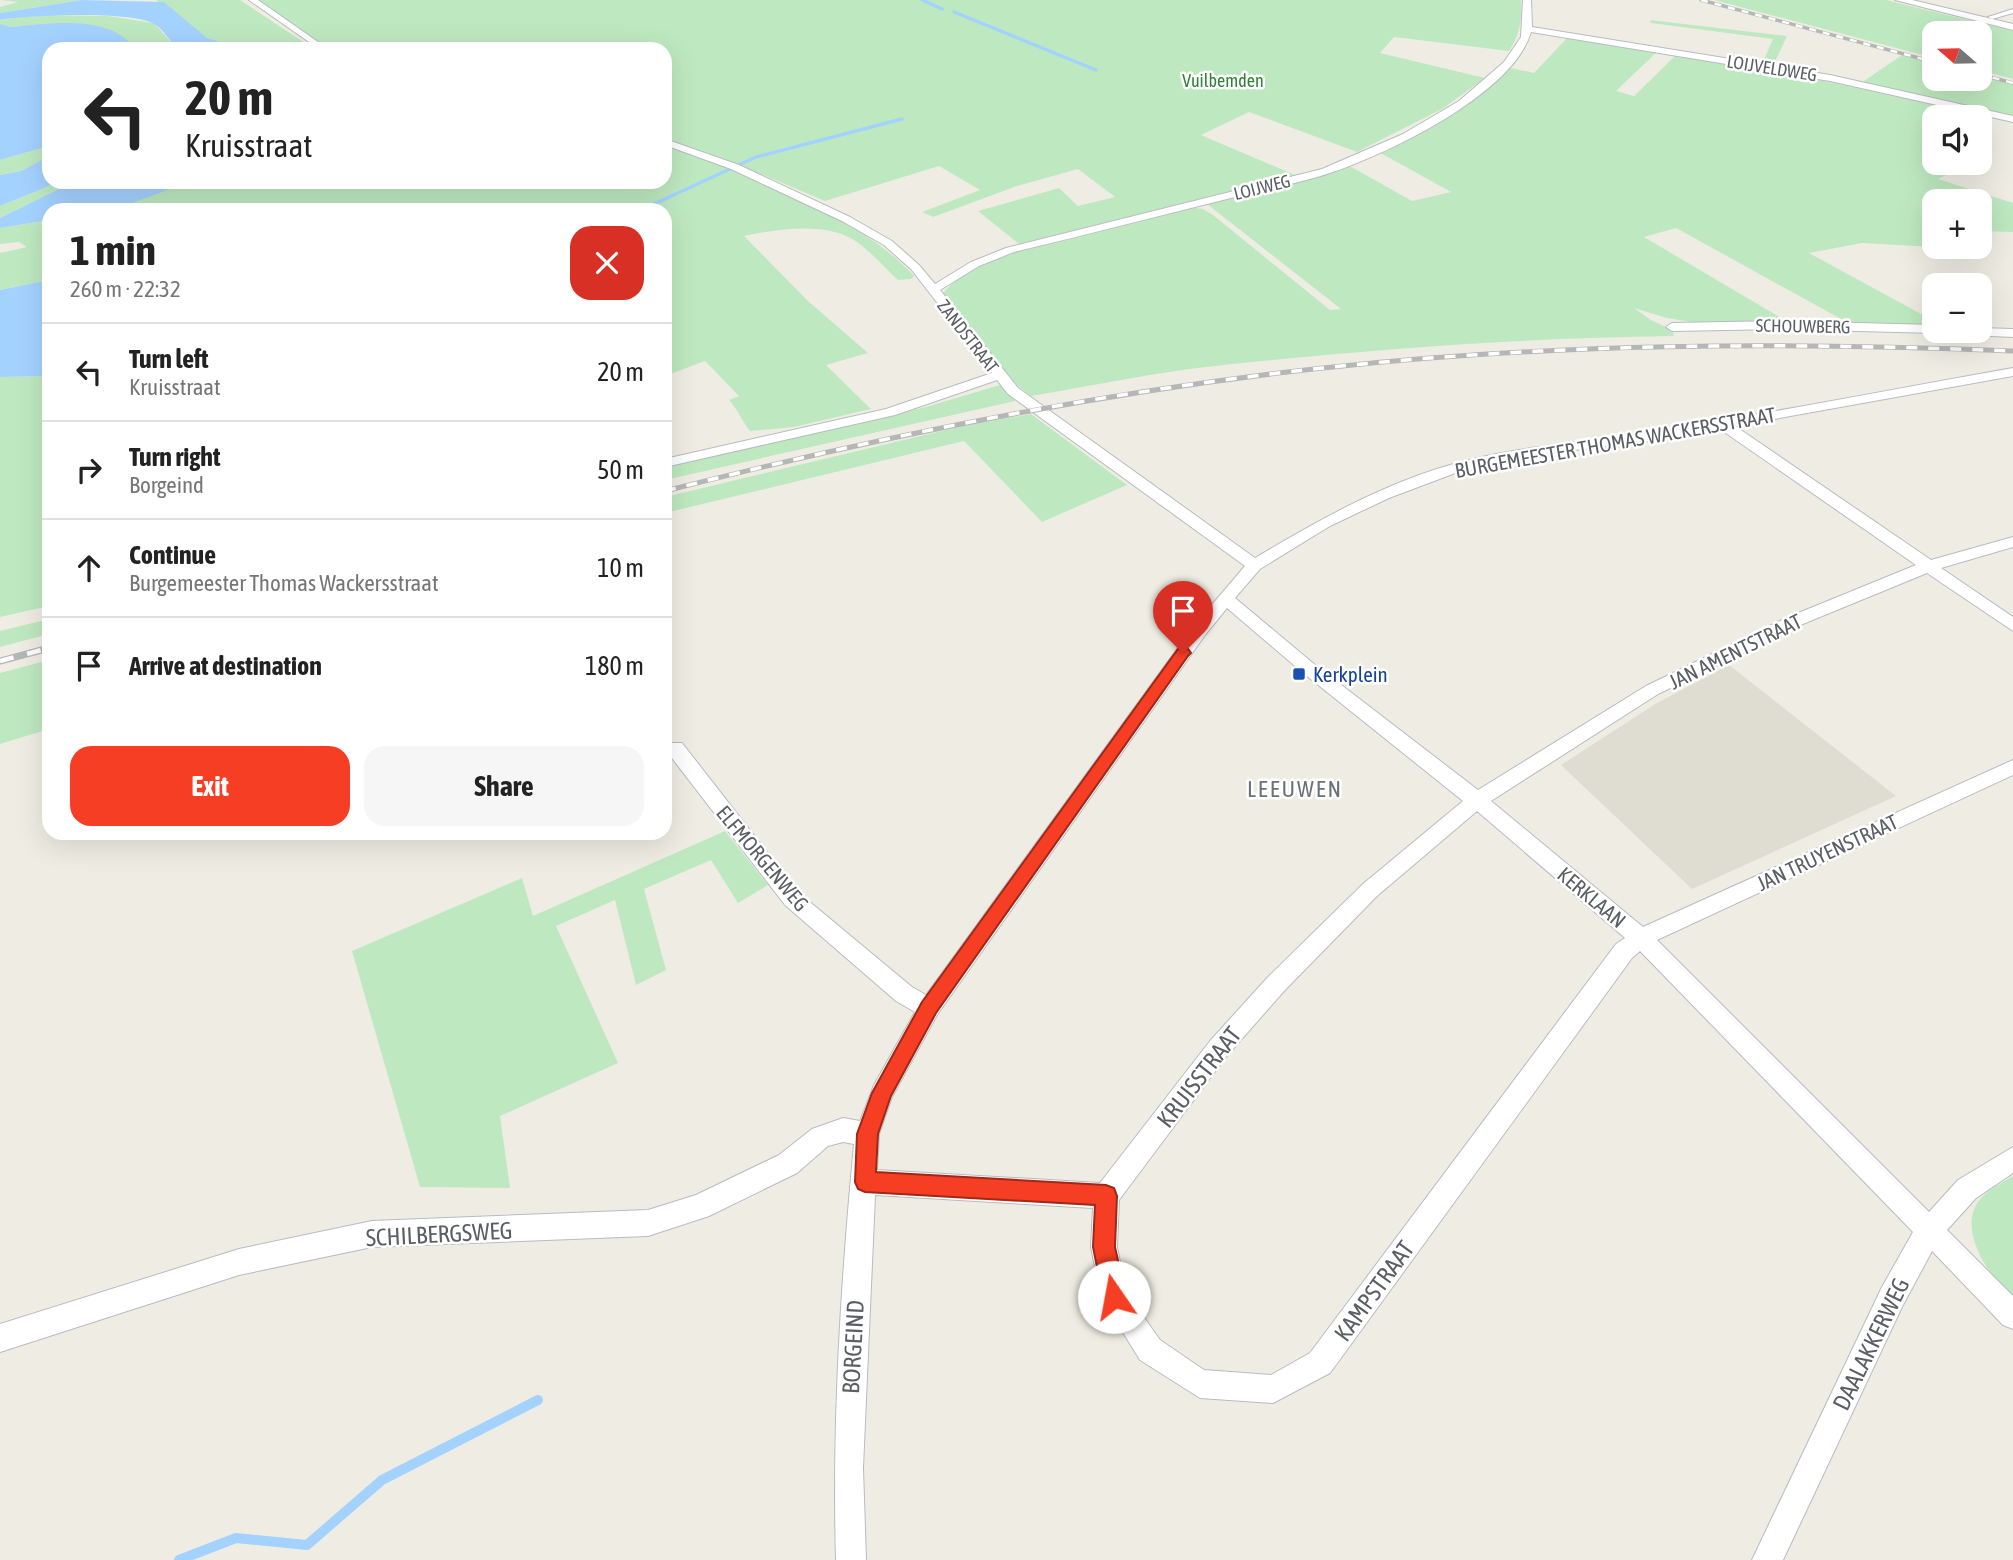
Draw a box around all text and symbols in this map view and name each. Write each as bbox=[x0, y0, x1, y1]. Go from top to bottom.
north arrow bbox=[1922, 21, 1992, 91]
map controls bbox=[1922, 21, 1992, 343]
street label: LOIJVELDWEG bbox=[1725, 51, 1819, 85]
text: 20 m bbox=[185, 69, 273, 125]
icon: left bbox=[70, 70, 161, 161]
park label: Vuilbemden bbox=[1182, 70, 1264, 91]
button: sound bbox=[1922, 105, 1992, 175]
text: Kruisstraat bbox=[185, 127, 313, 164]
street label: LOIJWEG bbox=[1231, 170, 1293, 204]
button: + bbox=[1922, 189, 1992, 259]
text: 1 min bbox=[70, 226, 156, 274]
button: close bbox=[570, 226, 644, 300]
button: − bbox=[1922, 273, 1992, 343]
text: 260 m · 22:32 bbox=[70, 276, 181, 302]
street label: ZANDSTRAAT bbox=[933, 295, 1003, 377]
street label: SCHOUWBERG bbox=[1755, 315, 1851, 337]
text: Turn left bbox=[129, 344, 209, 374]
icon: left bbox=[70, 353, 108, 391]
text: 20 m bbox=[597, 357, 644, 387]
text: Kruisstraat bbox=[129, 374, 221, 400]
street label: BURGEMEESTER THOMAS WACKERSSTRAAT bbox=[1453, 402, 1777, 482]
text: Turn right bbox=[129, 442, 220, 472]
icon: right bbox=[70, 451, 108, 489]
text: 50 m bbox=[597, 455, 644, 485]
text: Borgeind bbox=[129, 472, 204, 498]
text: Continue bbox=[129, 540, 216, 570]
icon: ahead bbox=[70, 549, 108, 587]
text: 10 m bbox=[597, 553, 644, 583]
text: Burgemeester Thomas Wackersstraat bbox=[129, 570, 439, 596]
pin bbox=[1153, 581, 1213, 653]
icon: arrive bbox=[1164, 592, 1202, 630]
street label: JAN AMENTSTRAAT bbox=[1665, 608, 1805, 694]
icon: arrive bbox=[70, 647, 108, 685]
text: Arrive at destination bbox=[129, 651, 322, 681]
text: 180 m bbox=[585, 651, 644, 681]
place label: Kerkplein bbox=[1313, 662, 1388, 686]
marker: Kerkplein bbox=[1291, 666, 1307, 682]
button: Exit bbox=[70, 746, 350, 826]
button: Share bbox=[364, 746, 644, 826]
district label: LEEUWEN bbox=[1247, 776, 1343, 802]
street label: ELFMORGENWEG bbox=[712, 801, 814, 915]
street label: JAN TRUYENSTRAAT bbox=[1753, 809, 1901, 895]
street label: KERKLAAN bbox=[1553, 862, 1631, 932]
street label: KRUISSTRAAT bbox=[1151, 1021, 1247, 1133]
street label: SCHILBERGSWEG bbox=[365, 1217, 513, 1251]
street label: KAMPSTRAAT bbox=[1329, 1235, 1420, 1346]
position arrow bbox=[1077, 1260, 1151, 1334]
street label: DAALAKKERWEG bbox=[1827, 1273, 1915, 1415]
street label: BORGEIND bbox=[837, 1299, 869, 1395]

